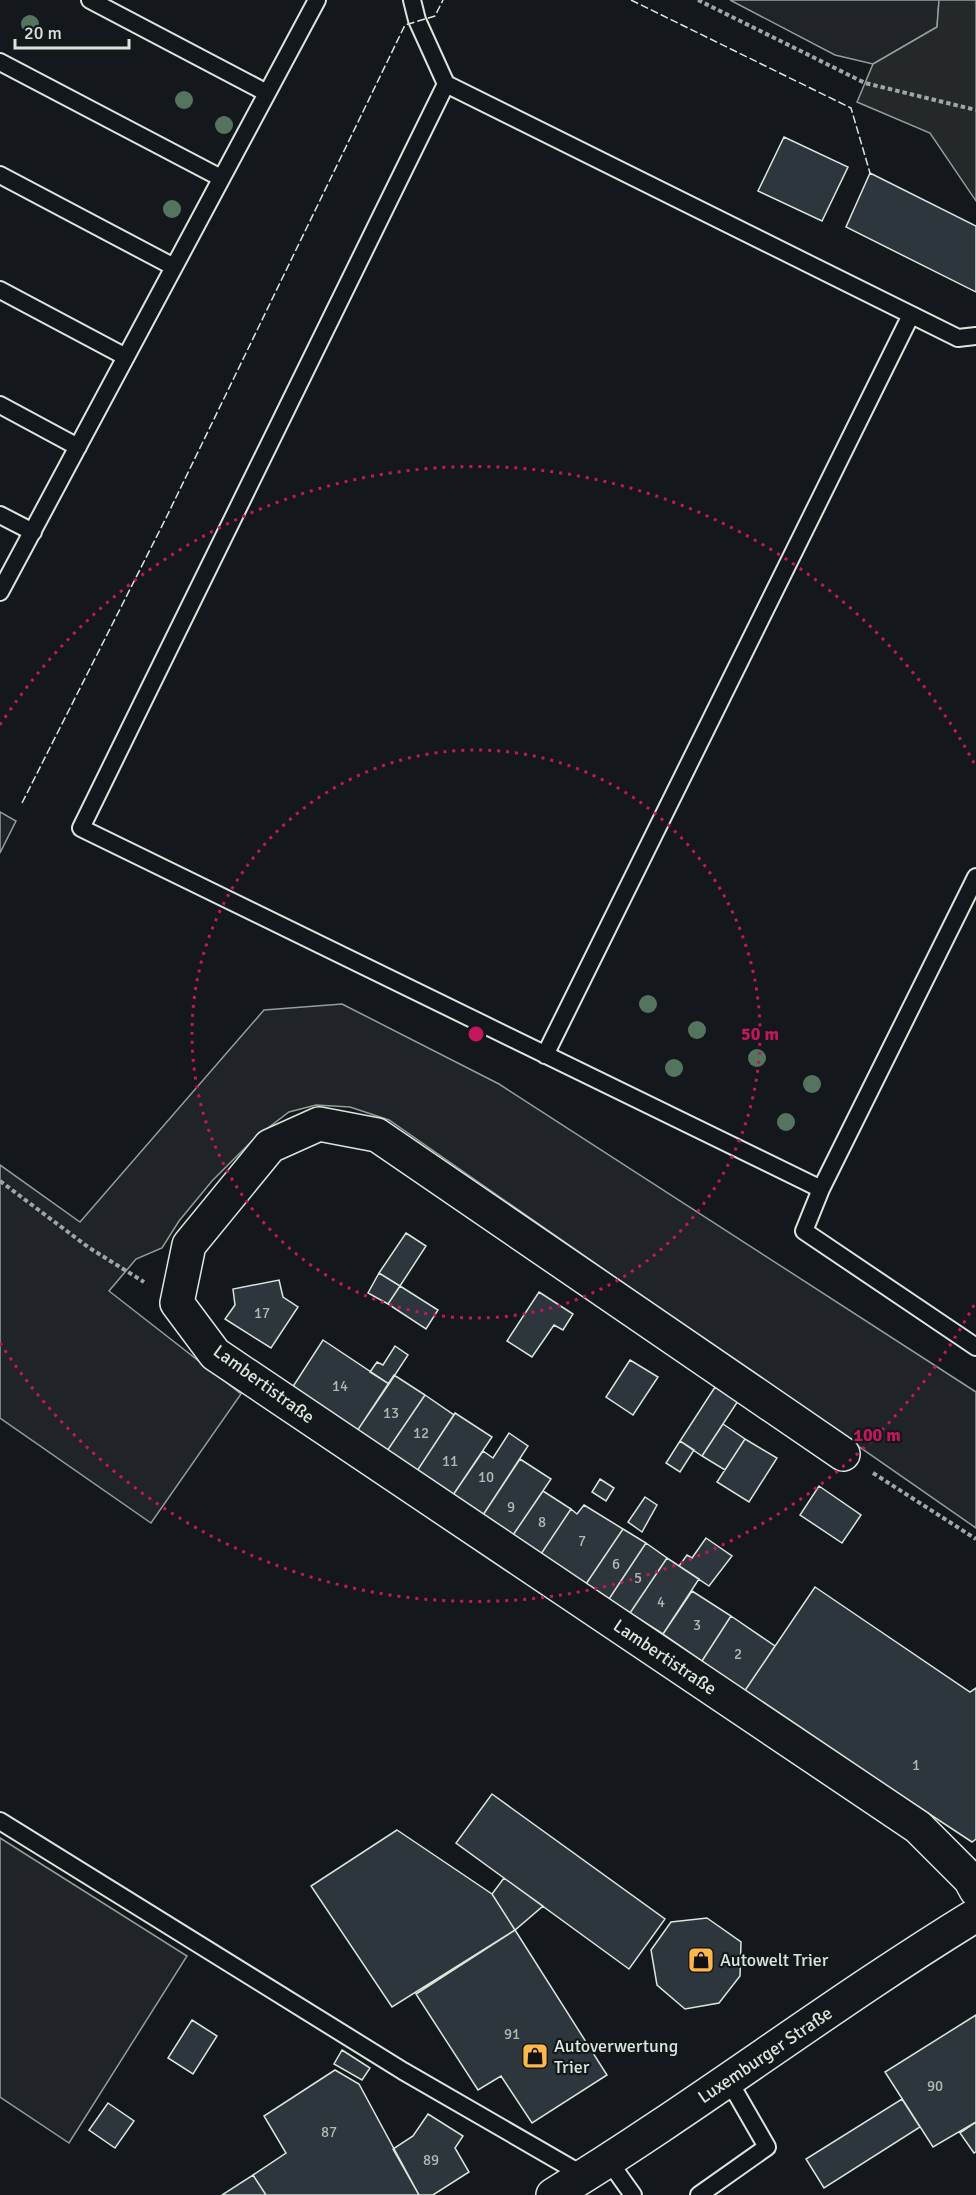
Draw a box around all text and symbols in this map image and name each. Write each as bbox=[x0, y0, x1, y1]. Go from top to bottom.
scale bar bbox=[15, 12, 129, 50]
text: 20 m bbox=[24, 22, 62, 44]
text: 50 m bbox=[741, 1023, 779, 1045]
centre of rings bbox=[466, 1024, 486, 1044]
house number: 17 bbox=[254, 1304, 270, 1322]
street label: Lambertistraße bbox=[209, 1340, 319, 1428]
house number: 14 bbox=[332, 1377, 348, 1395]
house number: 13 bbox=[383, 1404, 399, 1422]
house number: 12 bbox=[413, 1424, 429, 1442]
text: 100 m bbox=[853, 1424, 901, 1446]
house number: 11 bbox=[442, 1452, 458, 1470]
house number: 10 bbox=[478, 1468, 494, 1486]
house number: 9 bbox=[507, 1498, 515, 1516]
house number: 8 bbox=[538, 1513, 546, 1531]
house number: 7 bbox=[578, 1532, 586, 1550]
house number: 6 bbox=[612, 1555, 620, 1573]
house number: 5 bbox=[634, 1569, 642, 1587]
house number: 4 bbox=[657, 1593, 665, 1611]
street label: Lambertistraße bbox=[609, 1614, 721, 1700]
house number: 3 bbox=[693, 1616, 701, 1634]
house number: 2 bbox=[734, 1645, 742, 1663]
house number: 1 bbox=[912, 1756, 920, 1774]
shop icon: Autowelt Trier bbox=[686, 1945, 716, 1975]
place label: Autowelt Trier bbox=[720, 1949, 829, 1971]
street label: Luxemburger Straße bbox=[694, 2002, 836, 2108]
house number: 91 bbox=[504, 2025, 520, 2043]
place label: Autoverwertung Trier bbox=[554, 2035, 678, 2078]
shop icon: Autoverwertung Trier bbox=[520, 2041, 550, 2071]
house number: 90 bbox=[927, 2077, 943, 2095]
house number: 87 bbox=[321, 2123, 337, 2141]
house number: 89 bbox=[423, 2151, 439, 2169]

